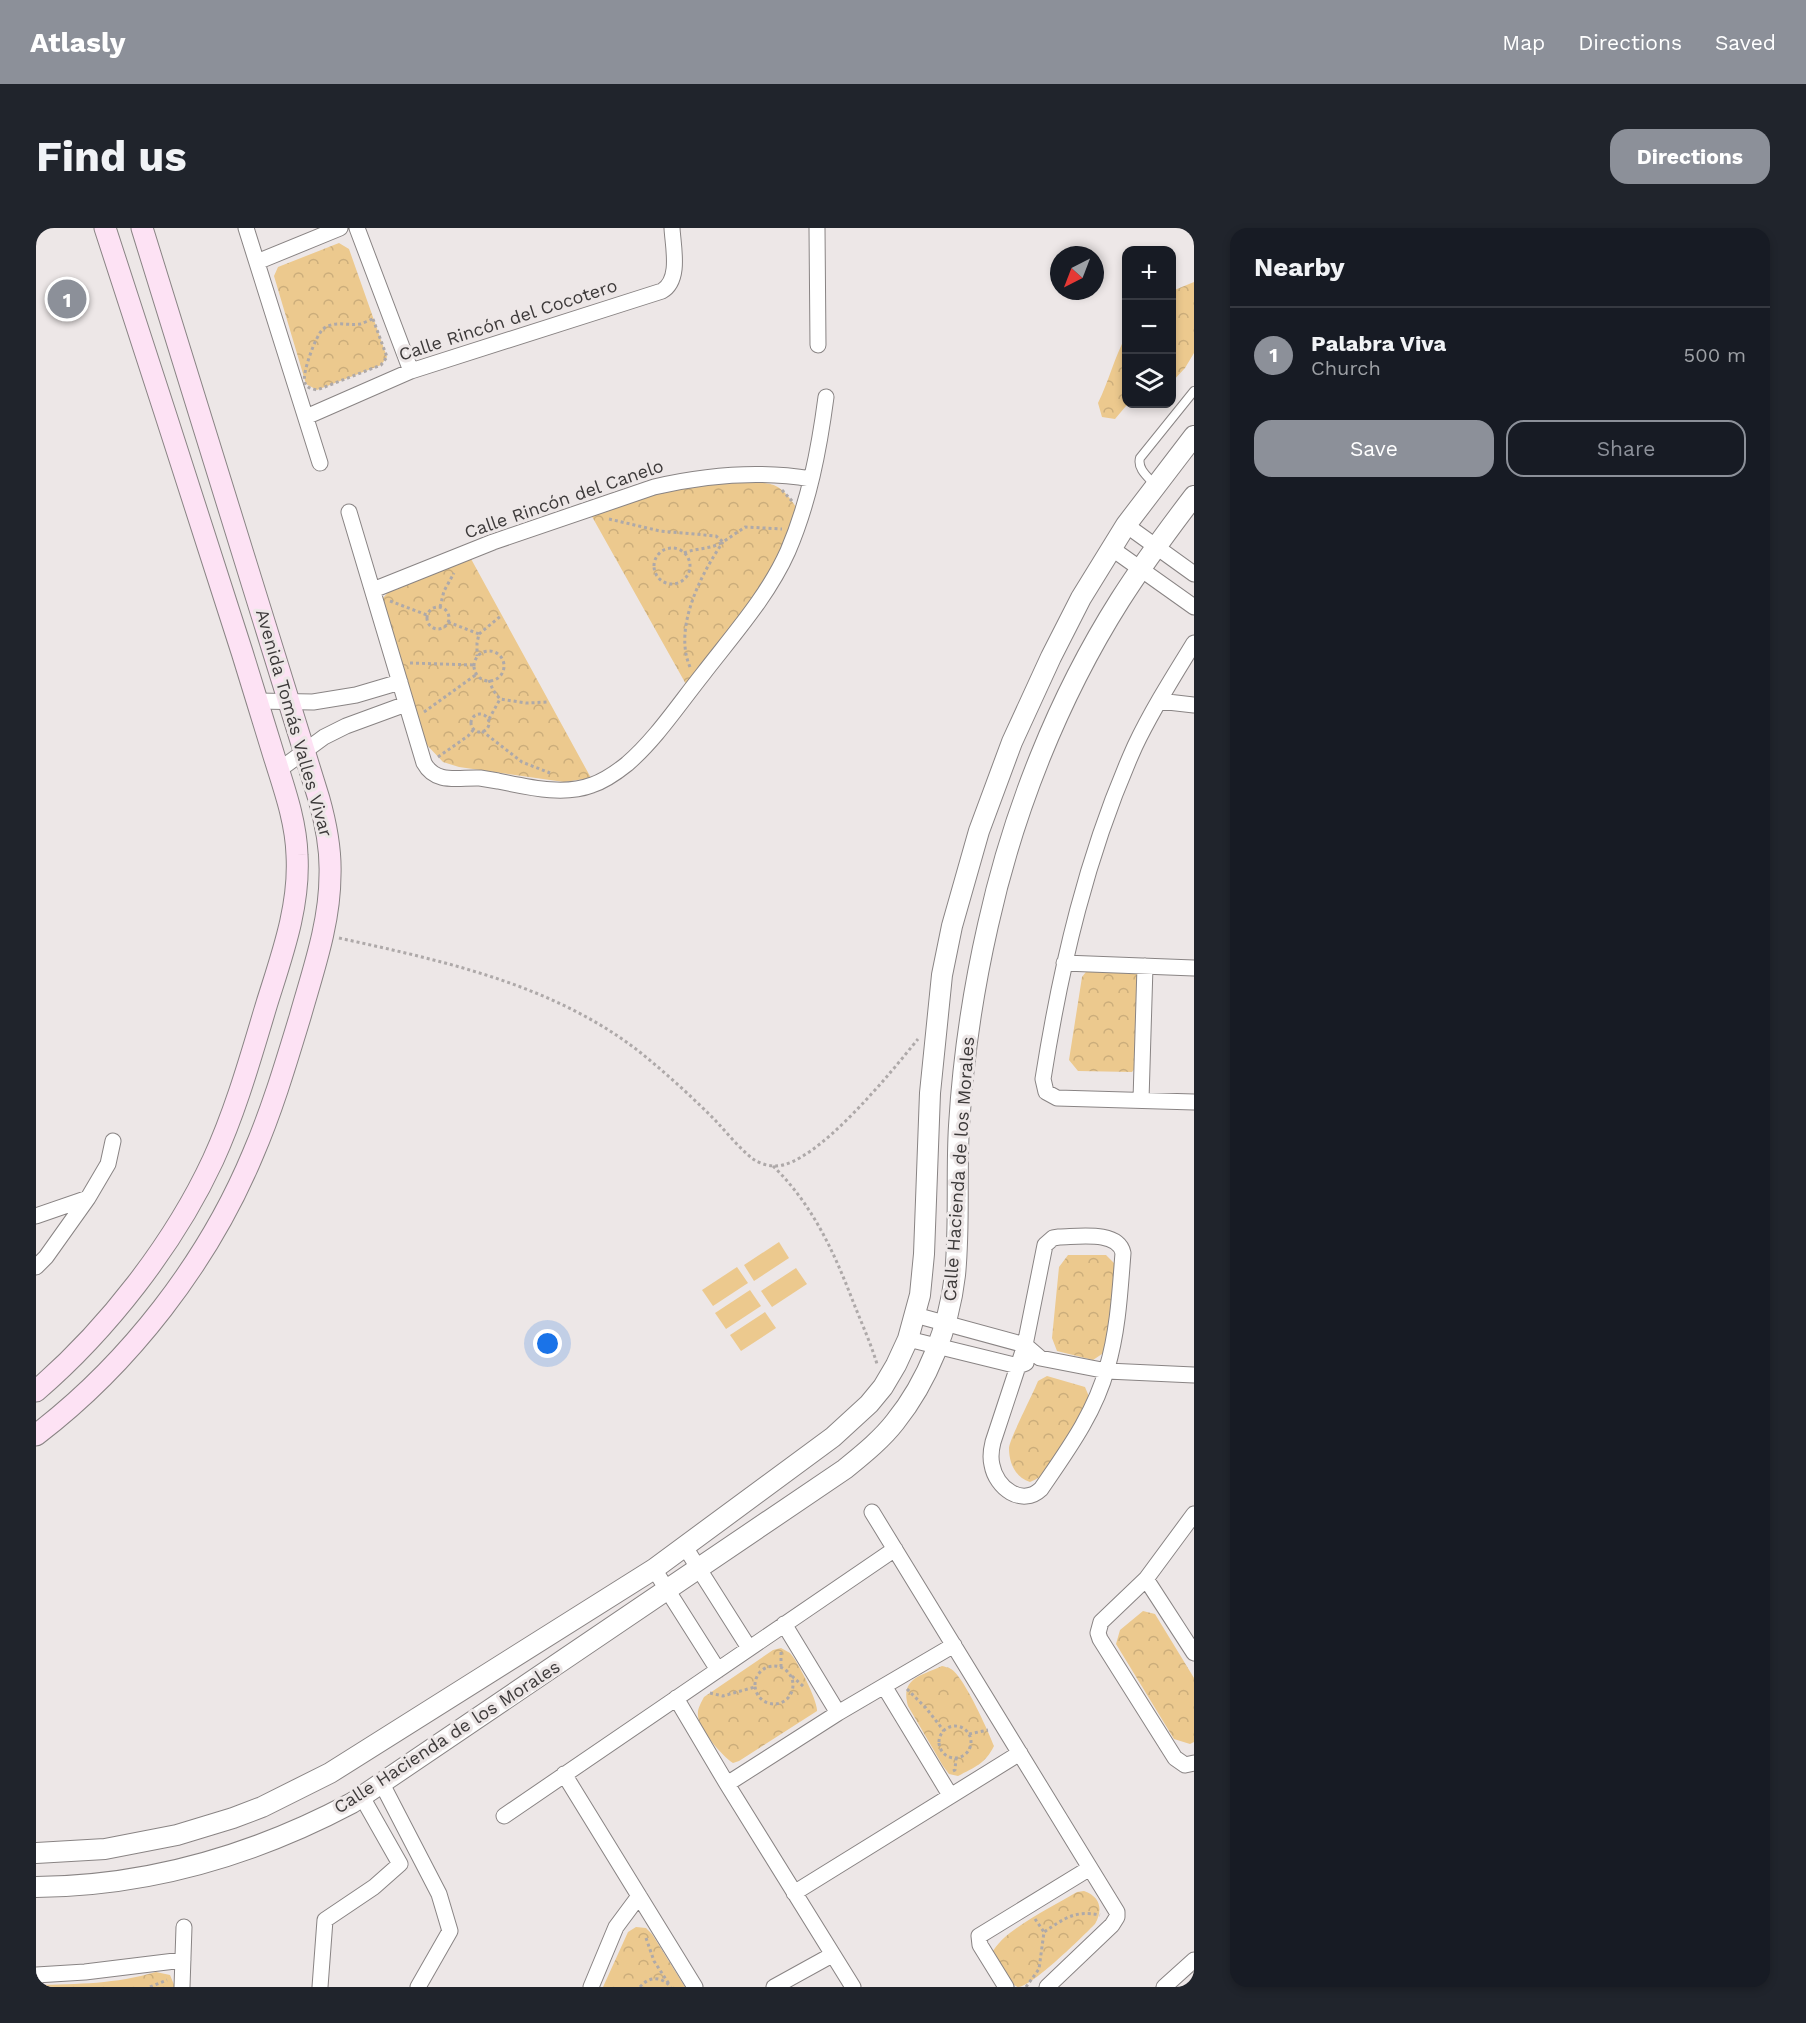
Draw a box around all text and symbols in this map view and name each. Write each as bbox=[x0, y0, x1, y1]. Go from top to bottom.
text: Atlasly bbox=[30, 26, 125, 59]
text: Map bbox=[1502, 30, 1545, 55]
text: Directions bbox=[1578, 30, 1682, 55]
text: Saved bbox=[1715, 30, 1776, 55]
button: Directions bbox=[1610, 129, 1770, 184]
text: Find us bbox=[36, 132, 187, 181]
north arrow bbox=[1050, 246, 1104, 300]
map controls bbox=[1122, 246, 1176, 408]
button: + bbox=[1122, 246, 1176, 300]
text: Nearby bbox=[1254, 252, 1345, 282]
street label: Calle Rincón del Cocotero bbox=[396, 274, 620, 365]
pin: 1 bbox=[48, 276, 87, 322]
button: − bbox=[1122, 300, 1176, 354]
text: Palabra Viva bbox=[1311, 331, 1446, 356]
text: 1 bbox=[1269, 343, 1278, 367]
text: 500 m bbox=[1684, 343, 1746, 367]
button: layers bbox=[1122, 354, 1176, 408]
text: Church bbox=[1311, 356, 1381, 380]
button: Save bbox=[1254, 420, 1494, 477]
button: Share bbox=[1506, 420, 1746, 477]
street label: Calle Rincón del Canelo bbox=[462, 455, 666, 542]
street label: Avenida Tomás Valles Vivar bbox=[252, 607, 337, 839]
street label: Calle Hacienda de los Morales bbox=[939, 1036, 978, 1302]
your location bbox=[533, 1329, 562, 1358]
street label: Calle Hacienda de los Morales bbox=[330, 1656, 564, 1818]

